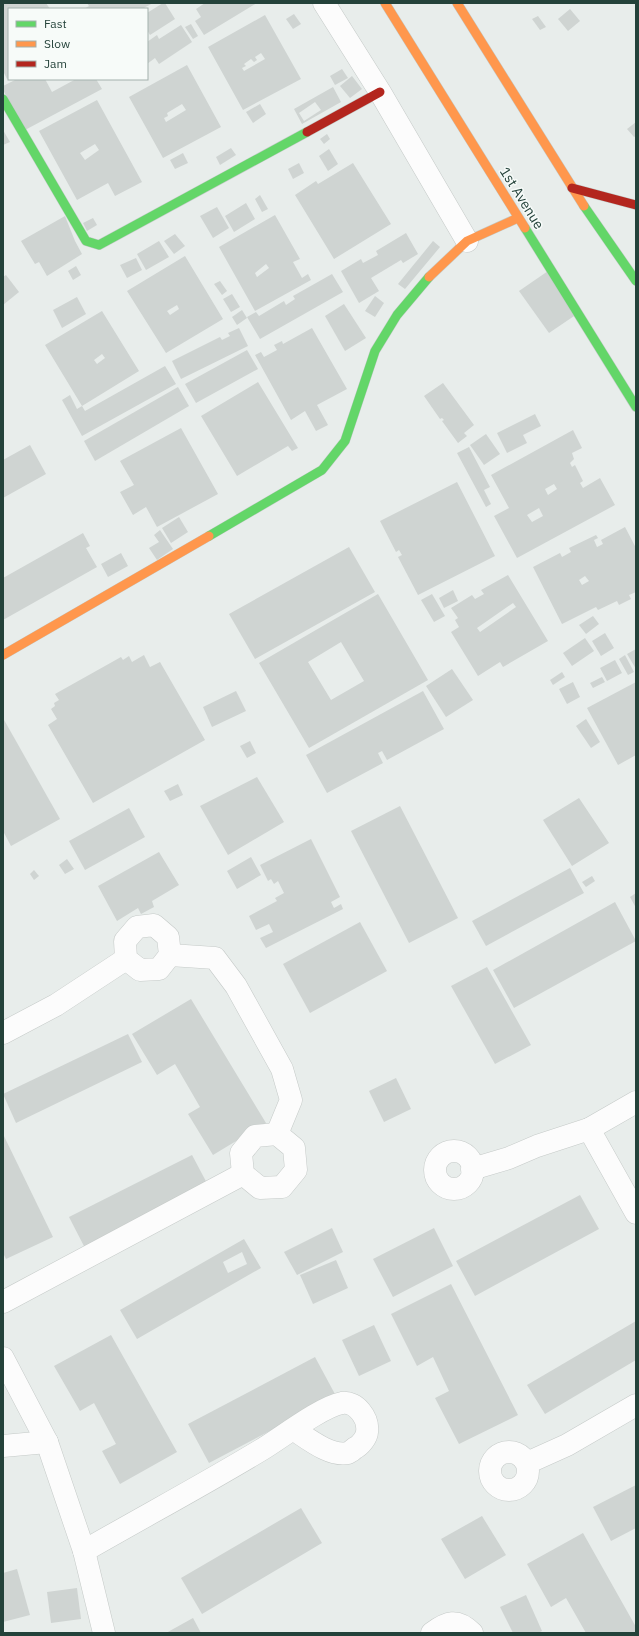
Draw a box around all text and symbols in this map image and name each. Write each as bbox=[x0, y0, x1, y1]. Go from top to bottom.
legend bbox=[8, 8, 148, 80]
text: Fast bbox=[44, 16, 67, 31]
text: Slow bbox=[44, 36, 70, 51]
text: Jam bbox=[44, 56, 67, 71]
street label: 1st Avenue bbox=[496, 164, 548, 233]

